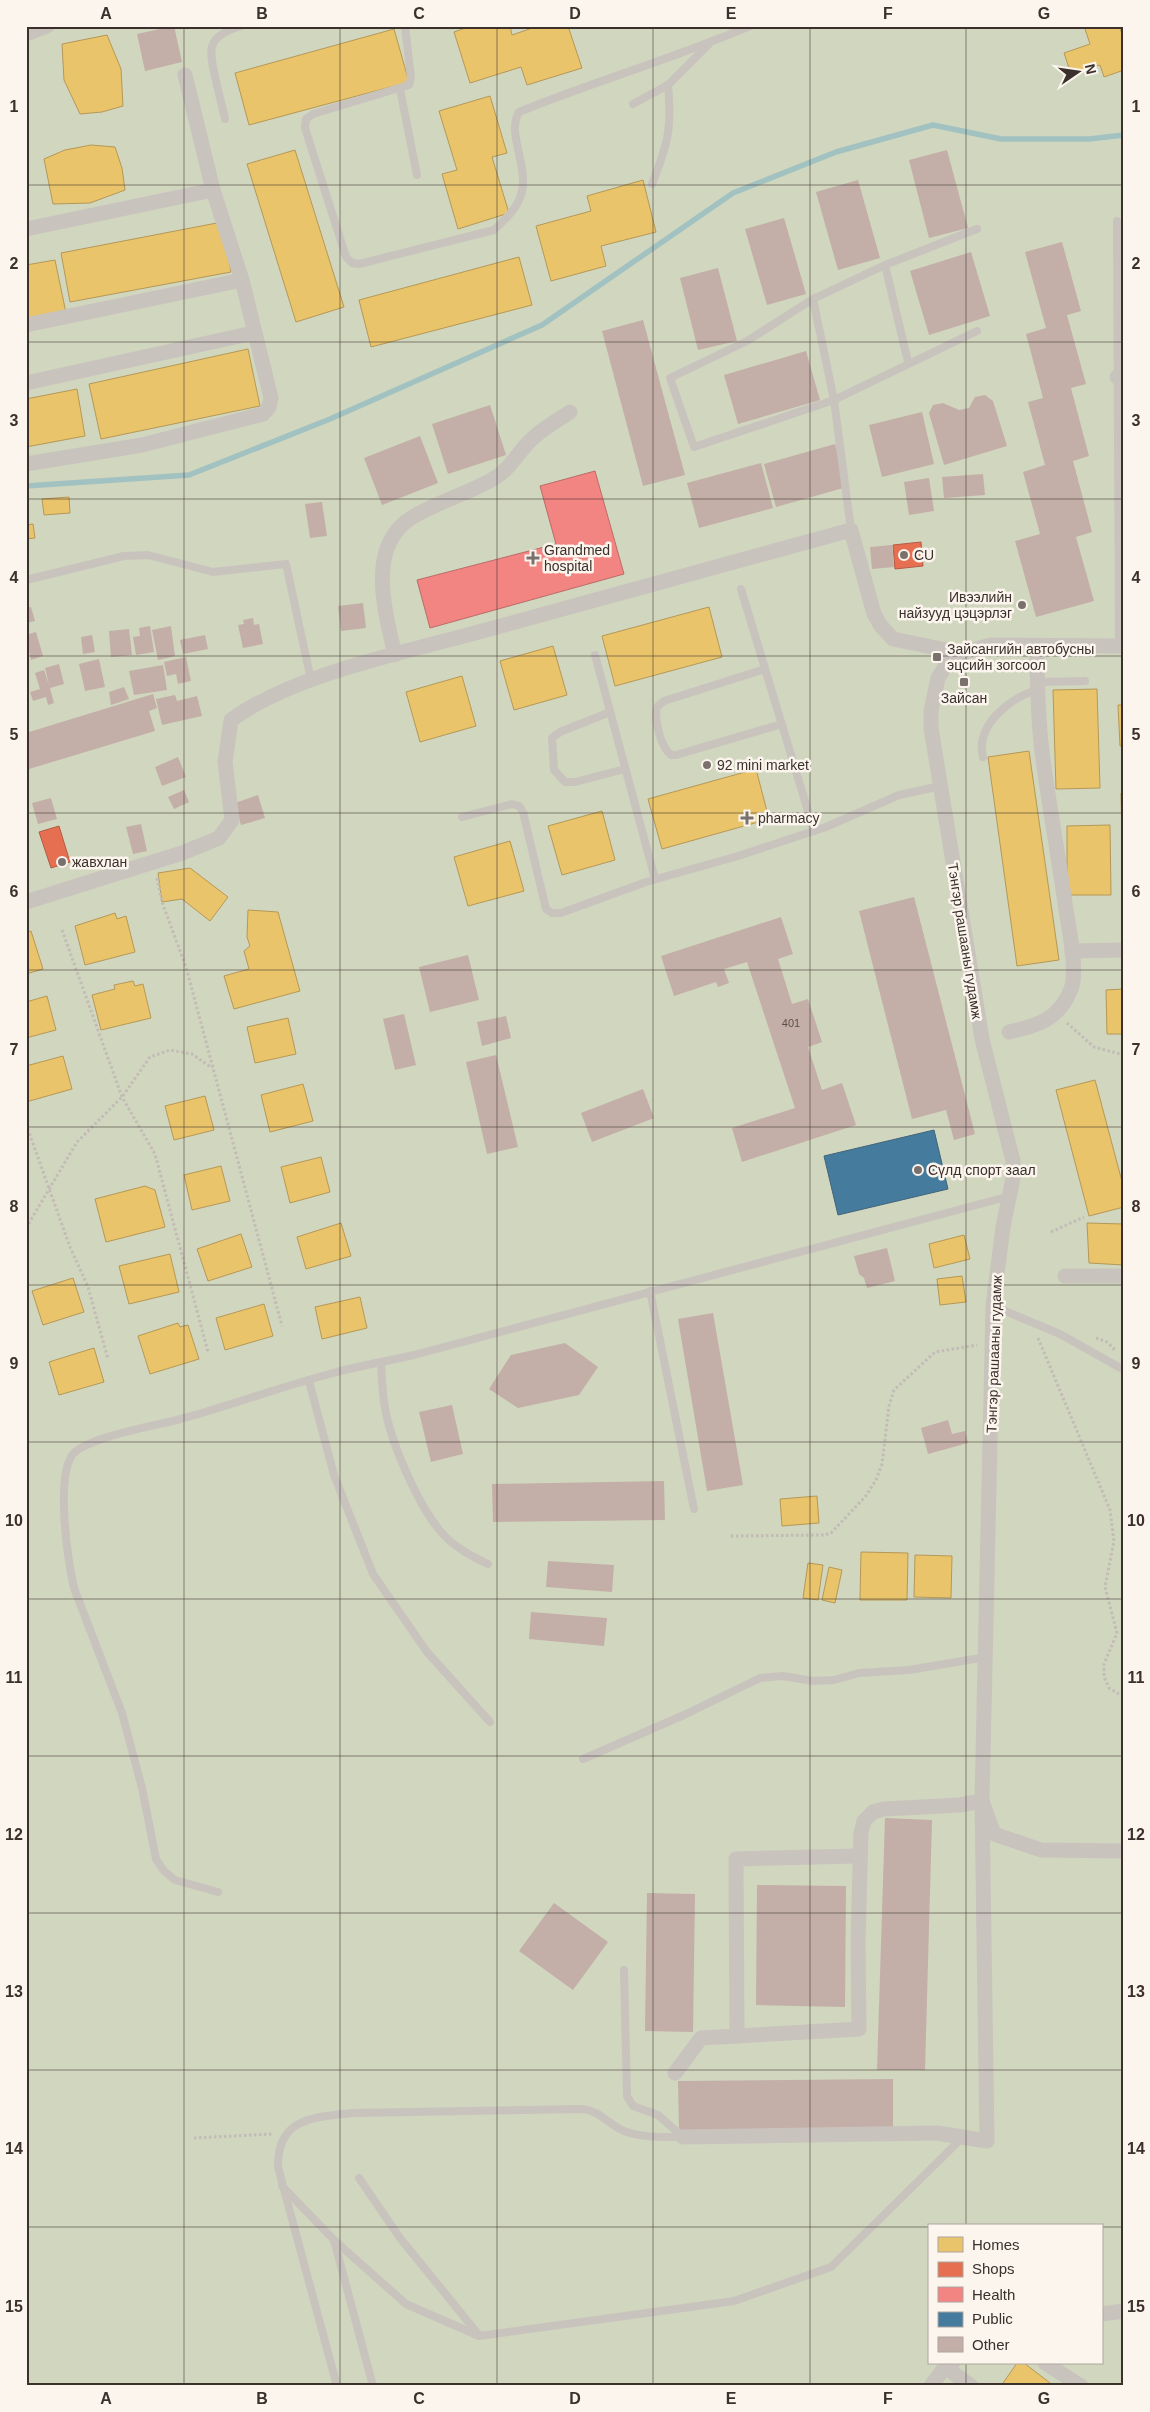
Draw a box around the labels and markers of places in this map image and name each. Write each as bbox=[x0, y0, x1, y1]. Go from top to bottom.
place label: Grandmed hospital bbox=[544, 542, 610, 574]
place label: CU bbox=[914, 547, 934, 563]
marker: CU bbox=[898, 549, 910, 561]
marker: Grandmed hospital bbox=[526, 551, 540, 565]
place label: Ивээлийн найзууд цэцэрлэг bbox=[899, 589, 1012, 621]
marker: Ивээлийн найзууд цэцэрлэг bbox=[1016, 599, 1028, 611]
place label: Зайсангийн автобусны эцсийн зогсоол bbox=[947, 641, 1094, 673]
marker: Зайсангийн автобусны эцсийн зогсоол bbox=[931, 651, 943, 663]
marker: Зайсан bbox=[958, 676, 970, 688]
place label: Зайсан bbox=[941, 690, 987, 706]
place label: 92 mini market bbox=[717, 757, 809, 773]
marker: 92 mini market bbox=[701, 759, 713, 771]
place label: pharmacy bbox=[758, 810, 819, 826]
marker: pharmacy bbox=[740, 811, 754, 825]
place label: жавхлан bbox=[72, 854, 127, 870]
marker: жавхлан bbox=[56, 856, 68, 868]
place label: Сүлд спорт заал bbox=[928, 1162, 1036, 1178]
marker: Сүлд спорт заал bbox=[912, 1164, 924, 1176]

